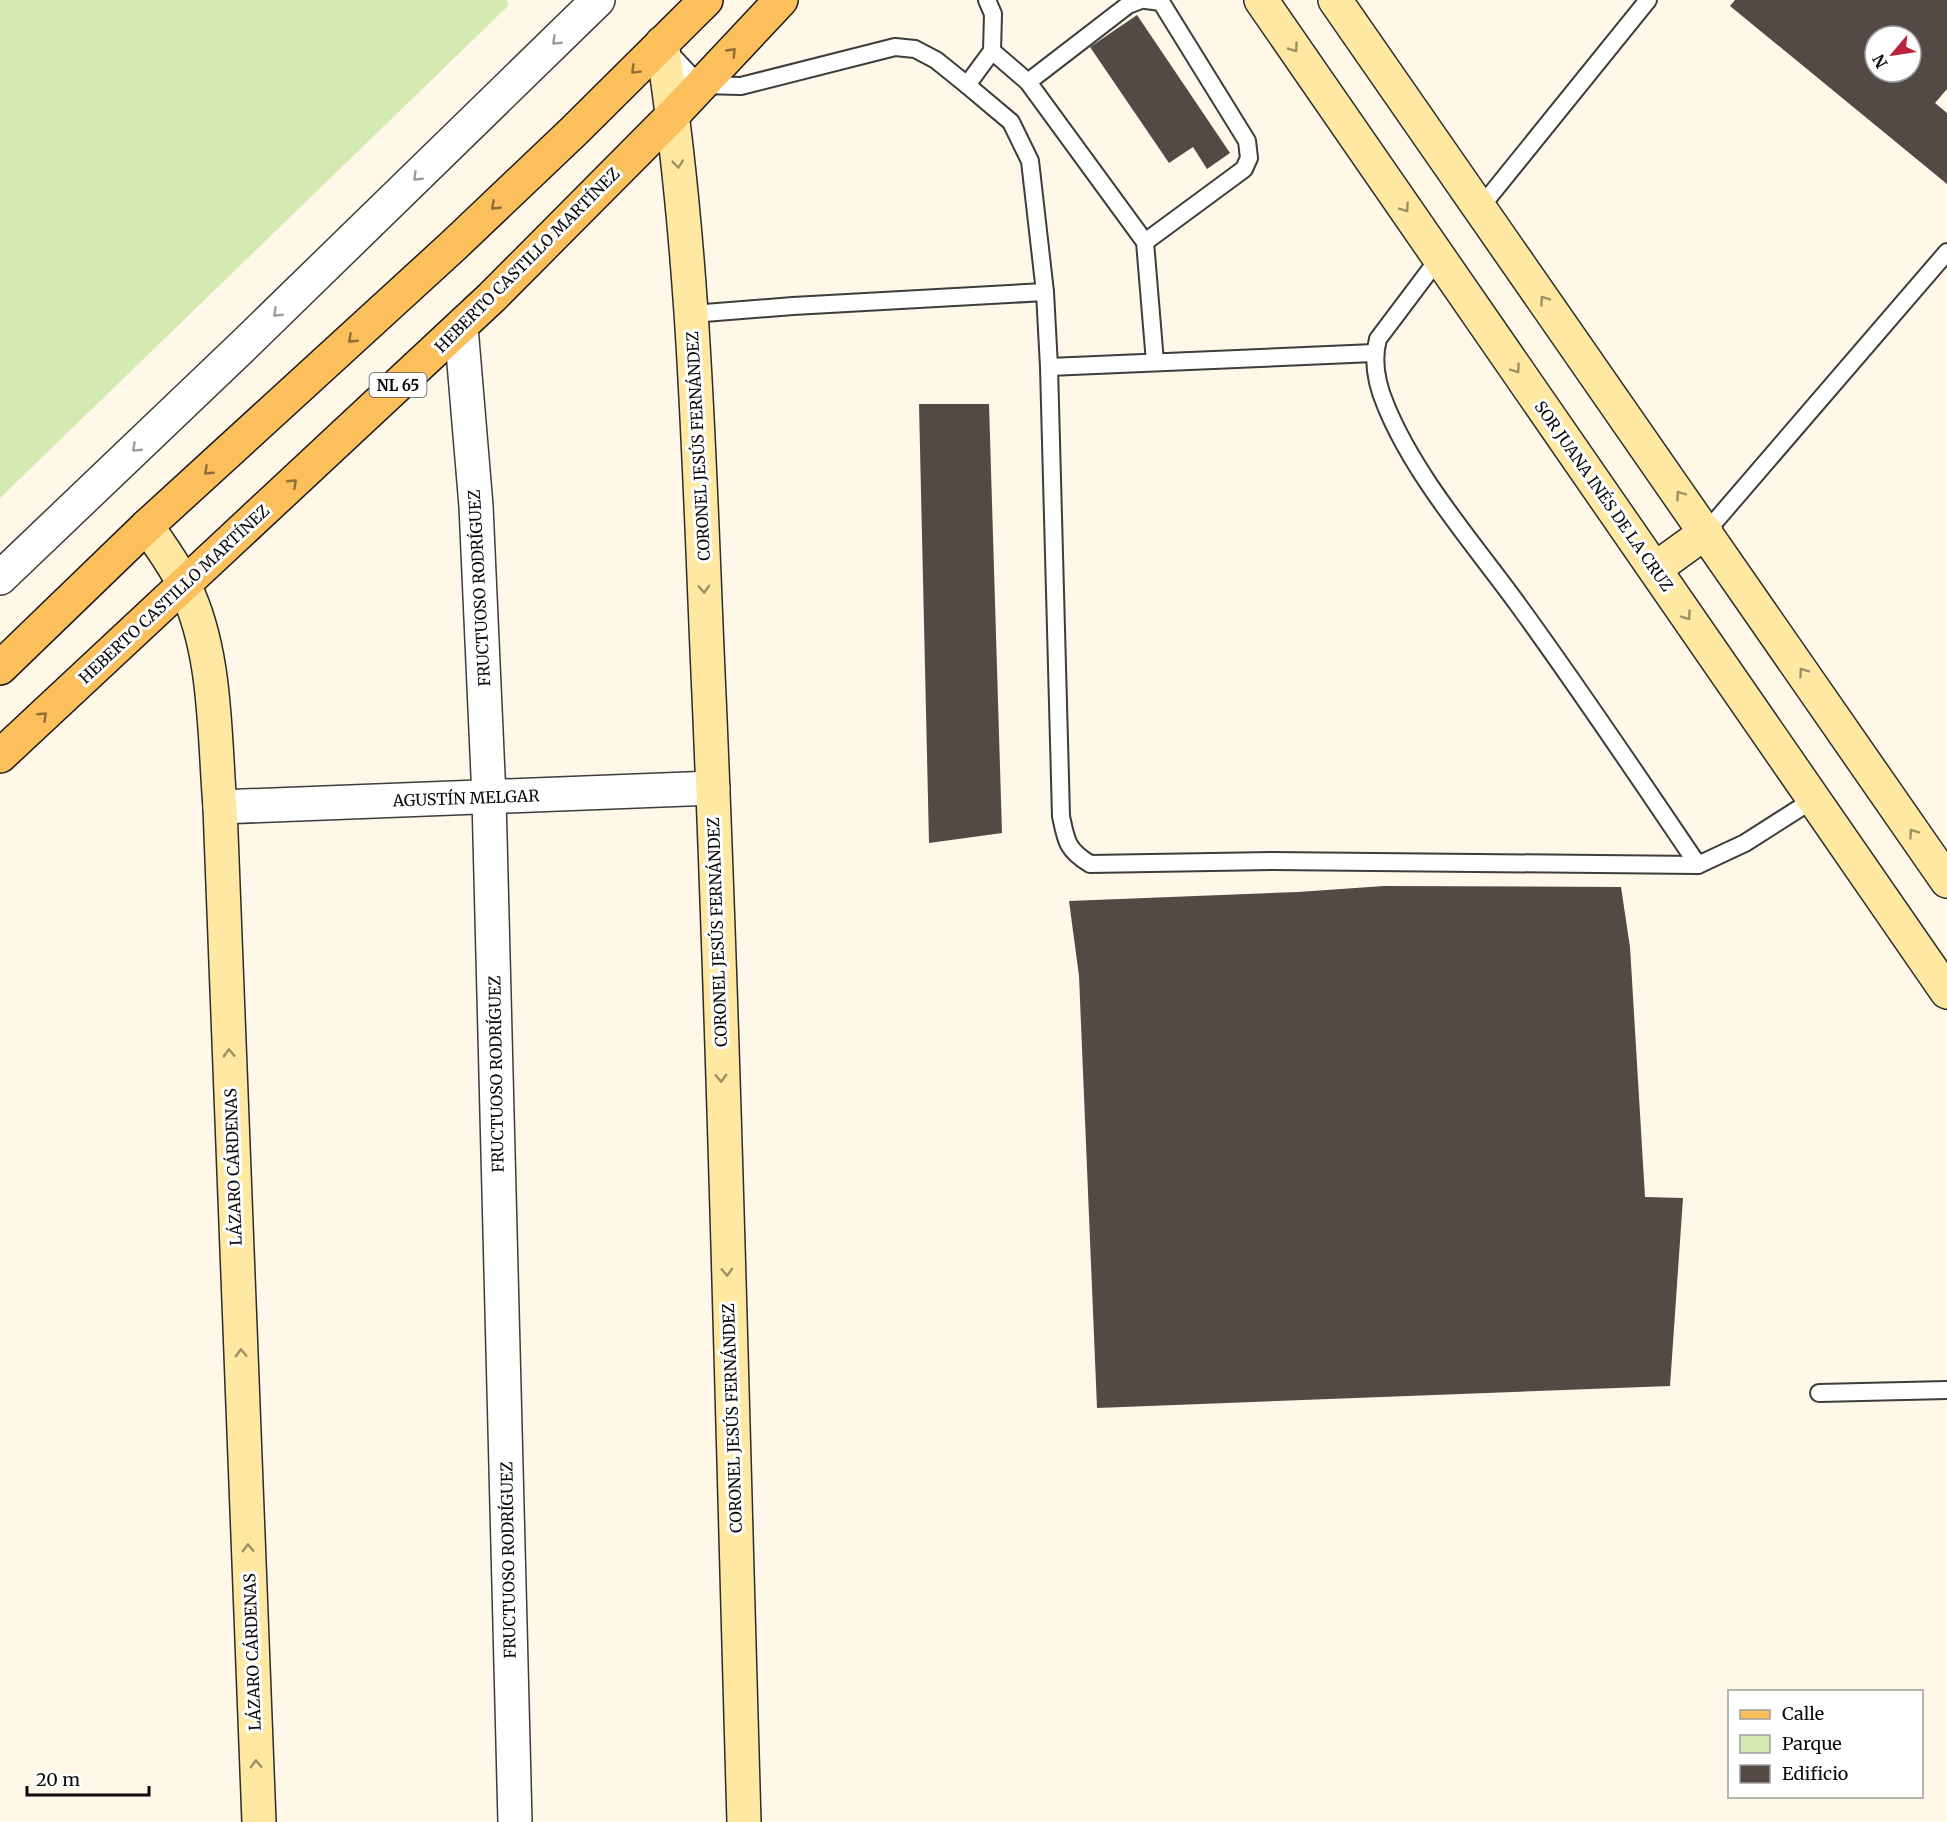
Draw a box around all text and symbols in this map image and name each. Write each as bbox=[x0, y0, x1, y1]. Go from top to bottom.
north arrow bbox=[1863, 24, 1923, 84]
one-way arrow bbox=[553, 34, 563, 45]
one-way arrow bbox=[1287, 41, 1298, 52]
one-way arrow bbox=[724, 49, 735, 60]
text: N bbox=[1868, 51, 1892, 72]
one-way arrow bbox=[631, 63, 642, 74]
one-way arrow bbox=[671, 159, 684, 168]
street label: HEBERTO CASTILLO MARTÍNEZ bbox=[430, 163, 624, 357]
one-way arrow bbox=[413, 170, 424, 181]
one-way arrow bbox=[491, 199, 501, 210]
one-way arrow bbox=[1398, 202, 1409, 213]
one-way arrow bbox=[1540, 296, 1551, 307]
one-way arrow bbox=[274, 306, 284, 317]
street label: CORONEL JESÚS FERNÁNDEZ bbox=[682, 331, 714, 561]
one-way arrow bbox=[348, 332, 358, 343]
one-way arrow bbox=[1509, 362, 1520, 373]
road number: NL 65 bbox=[370, 373, 426, 397]
street label: SOR JUANA INÉS DE LA CRUZ bbox=[1531, 397, 1677, 595]
one-way arrow bbox=[133, 441, 143, 452]
one-way arrow bbox=[204, 464, 215, 475]
one-way arrow bbox=[286, 479, 297, 490]
street label: FRUCTUOSO RODRÍGUEZ bbox=[464, 489, 494, 687]
one-way arrow bbox=[1676, 490, 1687, 501]
street label: HEBERTO CASTILLO MARTÍNEZ bbox=[75, 500, 273, 688]
one-way arrow bbox=[698, 584, 710, 593]
one-way arrow bbox=[1680, 609, 1691, 620]
one-way arrow bbox=[1799, 668, 1810, 679]
one-way arrow bbox=[36, 712, 46, 723]
street label: AGUSTÍN MELGAR bbox=[391, 785, 541, 811]
street label: CORONEL JESÚS FERNÁNDEZ bbox=[703, 817, 731, 1047]
one-way arrow bbox=[1909, 829, 1920, 840]
street label: FRUCTUOSO RODRÍGUEZ bbox=[484, 975, 508, 1173]
one-way arrow bbox=[223, 1049, 235, 1058]
one-way arrow bbox=[715, 1073, 728, 1082]
street label: LÁZARO CÁRDENAS bbox=[220, 1088, 246, 1246]
one-way arrow bbox=[721, 1268, 734, 1277]
street label: CORONEL JESÚS FERNÁNDEZ bbox=[718, 1303, 746, 1533]
one-way arrow bbox=[234, 1348, 247, 1357]
street label: FRUCTUOSO RODRÍGUEZ bbox=[496, 1461, 520, 1659]
one-way arrow bbox=[242, 1543, 254, 1552]
street label: LÁZARO CÁRDENAS bbox=[239, 1573, 265, 1731]
legend bbox=[1728, 1690, 1923, 1798]
text: Calle bbox=[1782, 1702, 1824, 1725]
text: Parque bbox=[1782, 1732, 1842, 1755]
scale bar bbox=[27, 1759, 148, 1797]
one-way arrow bbox=[250, 1759, 263, 1768]
text: Edificio bbox=[1782, 1762, 1848, 1785]
text: 20 m bbox=[36, 1768, 80, 1791]

